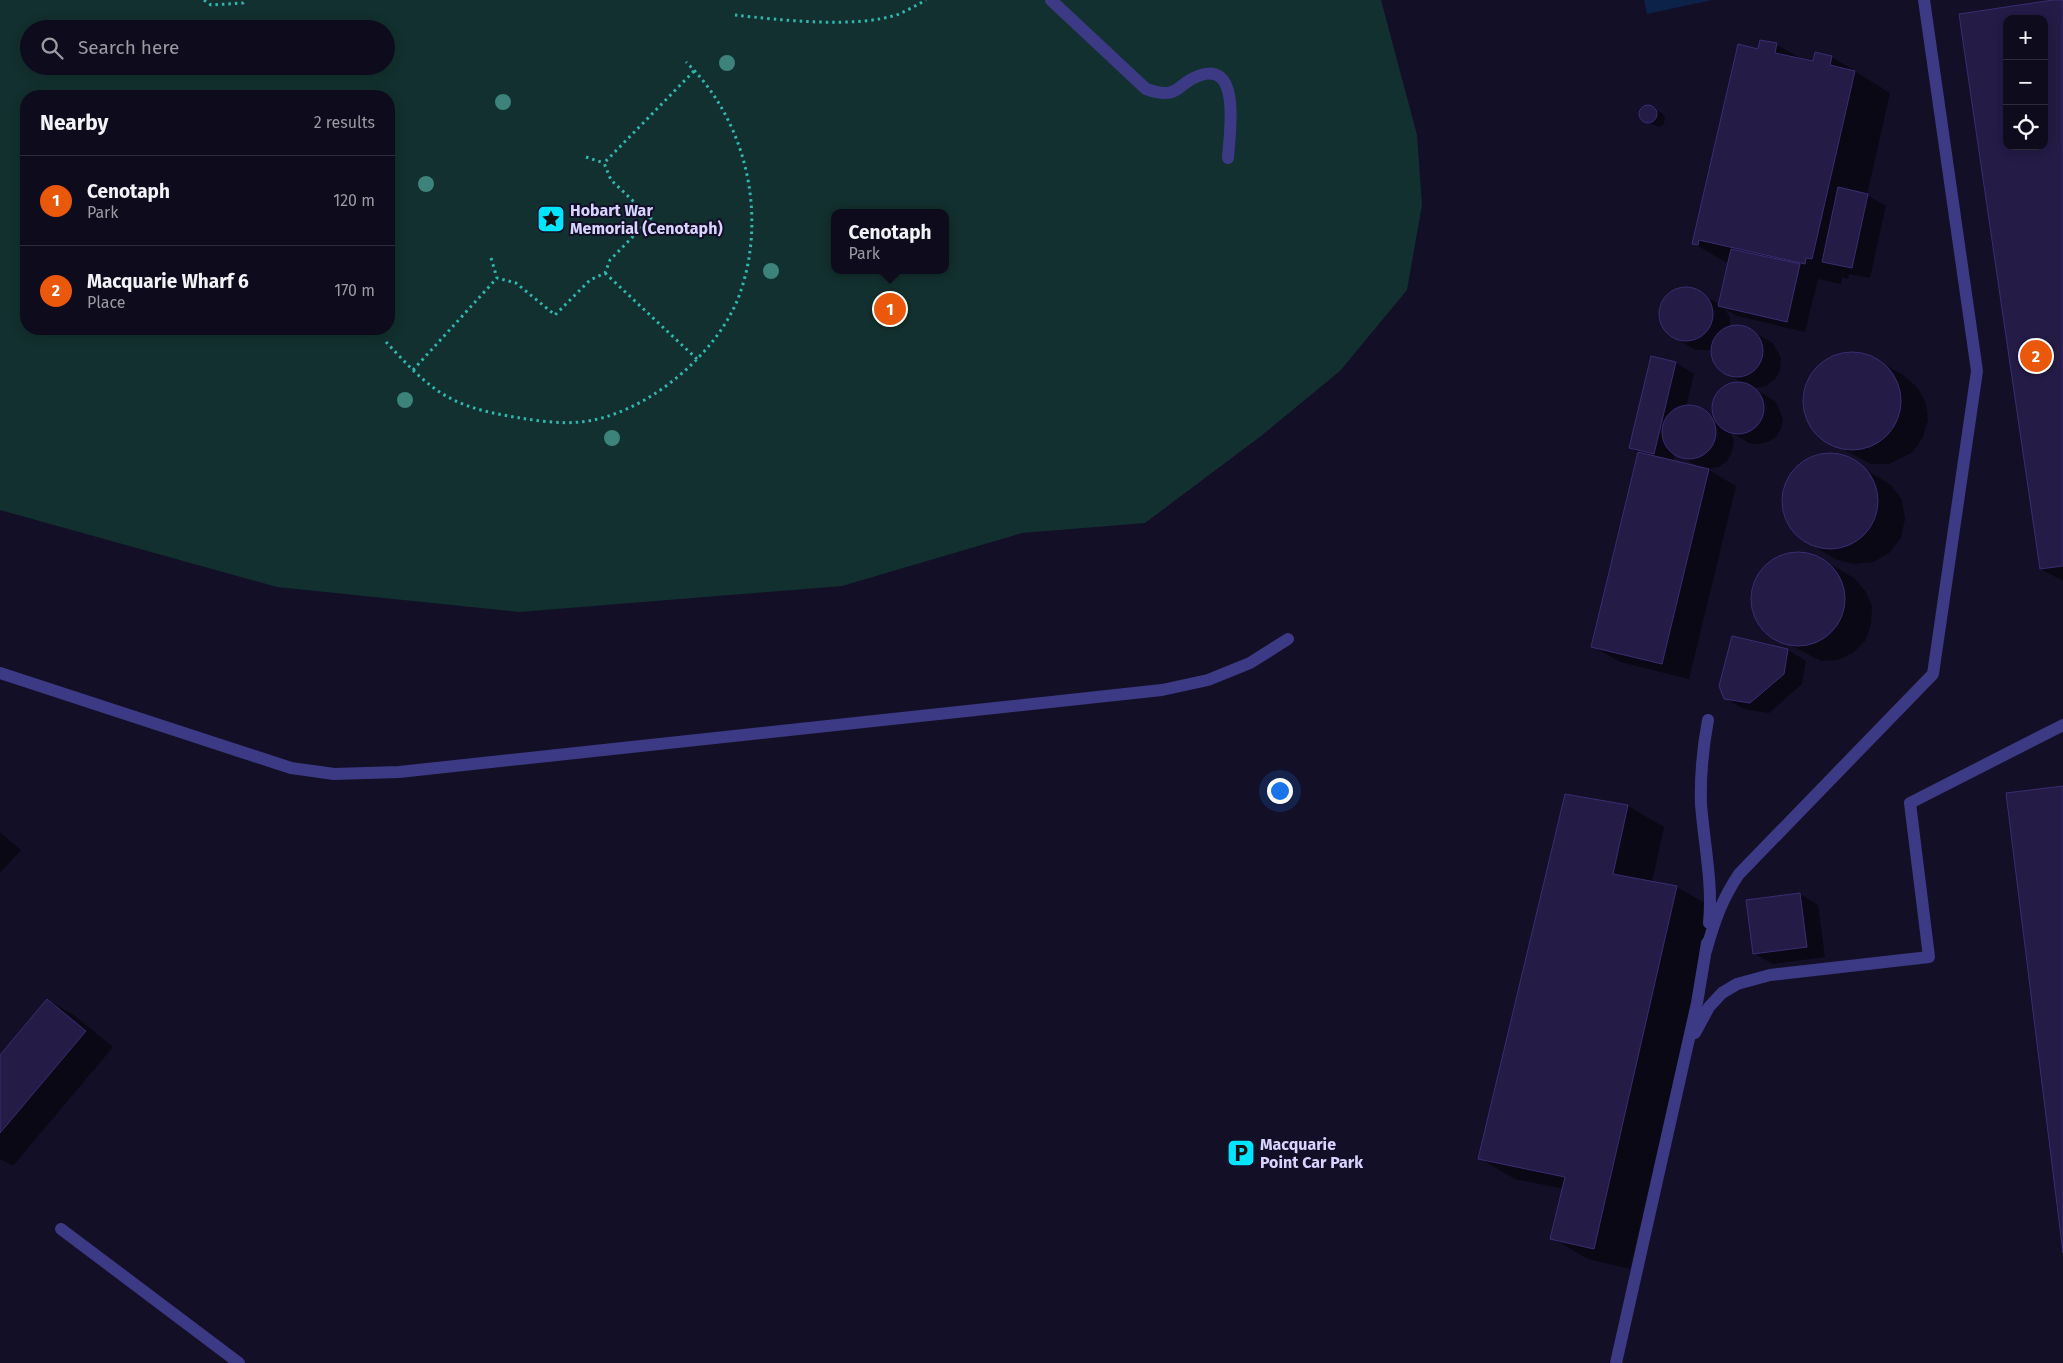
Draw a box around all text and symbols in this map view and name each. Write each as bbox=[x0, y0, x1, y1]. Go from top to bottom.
map controls bbox=[2003, 15, 2048, 150]
button: + bbox=[2003, 15, 2048, 60]
search box bbox=[20, 20, 395, 75]
icon: search bbox=[38, 34, 66, 62]
text: Search here bbox=[78, 36, 179, 59]
button: − bbox=[2003, 60, 2048, 105]
button: locate bbox=[2003, 105, 2048, 150]
text: Nearby bbox=[40, 110, 108, 136]
text: 2 results bbox=[314, 113, 375, 132]
text: Cenotaph bbox=[87, 180, 170, 203]
text: 1 bbox=[52, 191, 60, 210]
text: 120 m bbox=[333, 191, 375, 210]
place label: Hobart War Memorial (Cenotaph) bbox=[570, 201, 723, 238]
text: Park bbox=[87, 203, 119, 222]
place icon: Hobart War Memorial (Cenotaph) bbox=[536, 204, 566, 234]
popup bbox=[831, 209, 949, 274]
text: Cenotaph bbox=[849, 221, 931, 244]
text: Park bbox=[849, 244, 880, 263]
text: Macquarie Wharf 6 bbox=[87, 270, 249, 293]
text: 2 bbox=[52, 281, 60, 300]
text: 170 m bbox=[334, 281, 375, 300]
pin: 1 bbox=[874, 290, 906, 328]
text: Place bbox=[87, 293, 126, 312]
pin: 2 bbox=[2020, 337, 2052, 375]
your location bbox=[1267, 778, 1293, 804]
place label: Macquarie Point Car Park bbox=[1260, 1135, 1363, 1172]
parking icon: Macquarie Point Car Park bbox=[1226, 1138, 1256, 1168]

